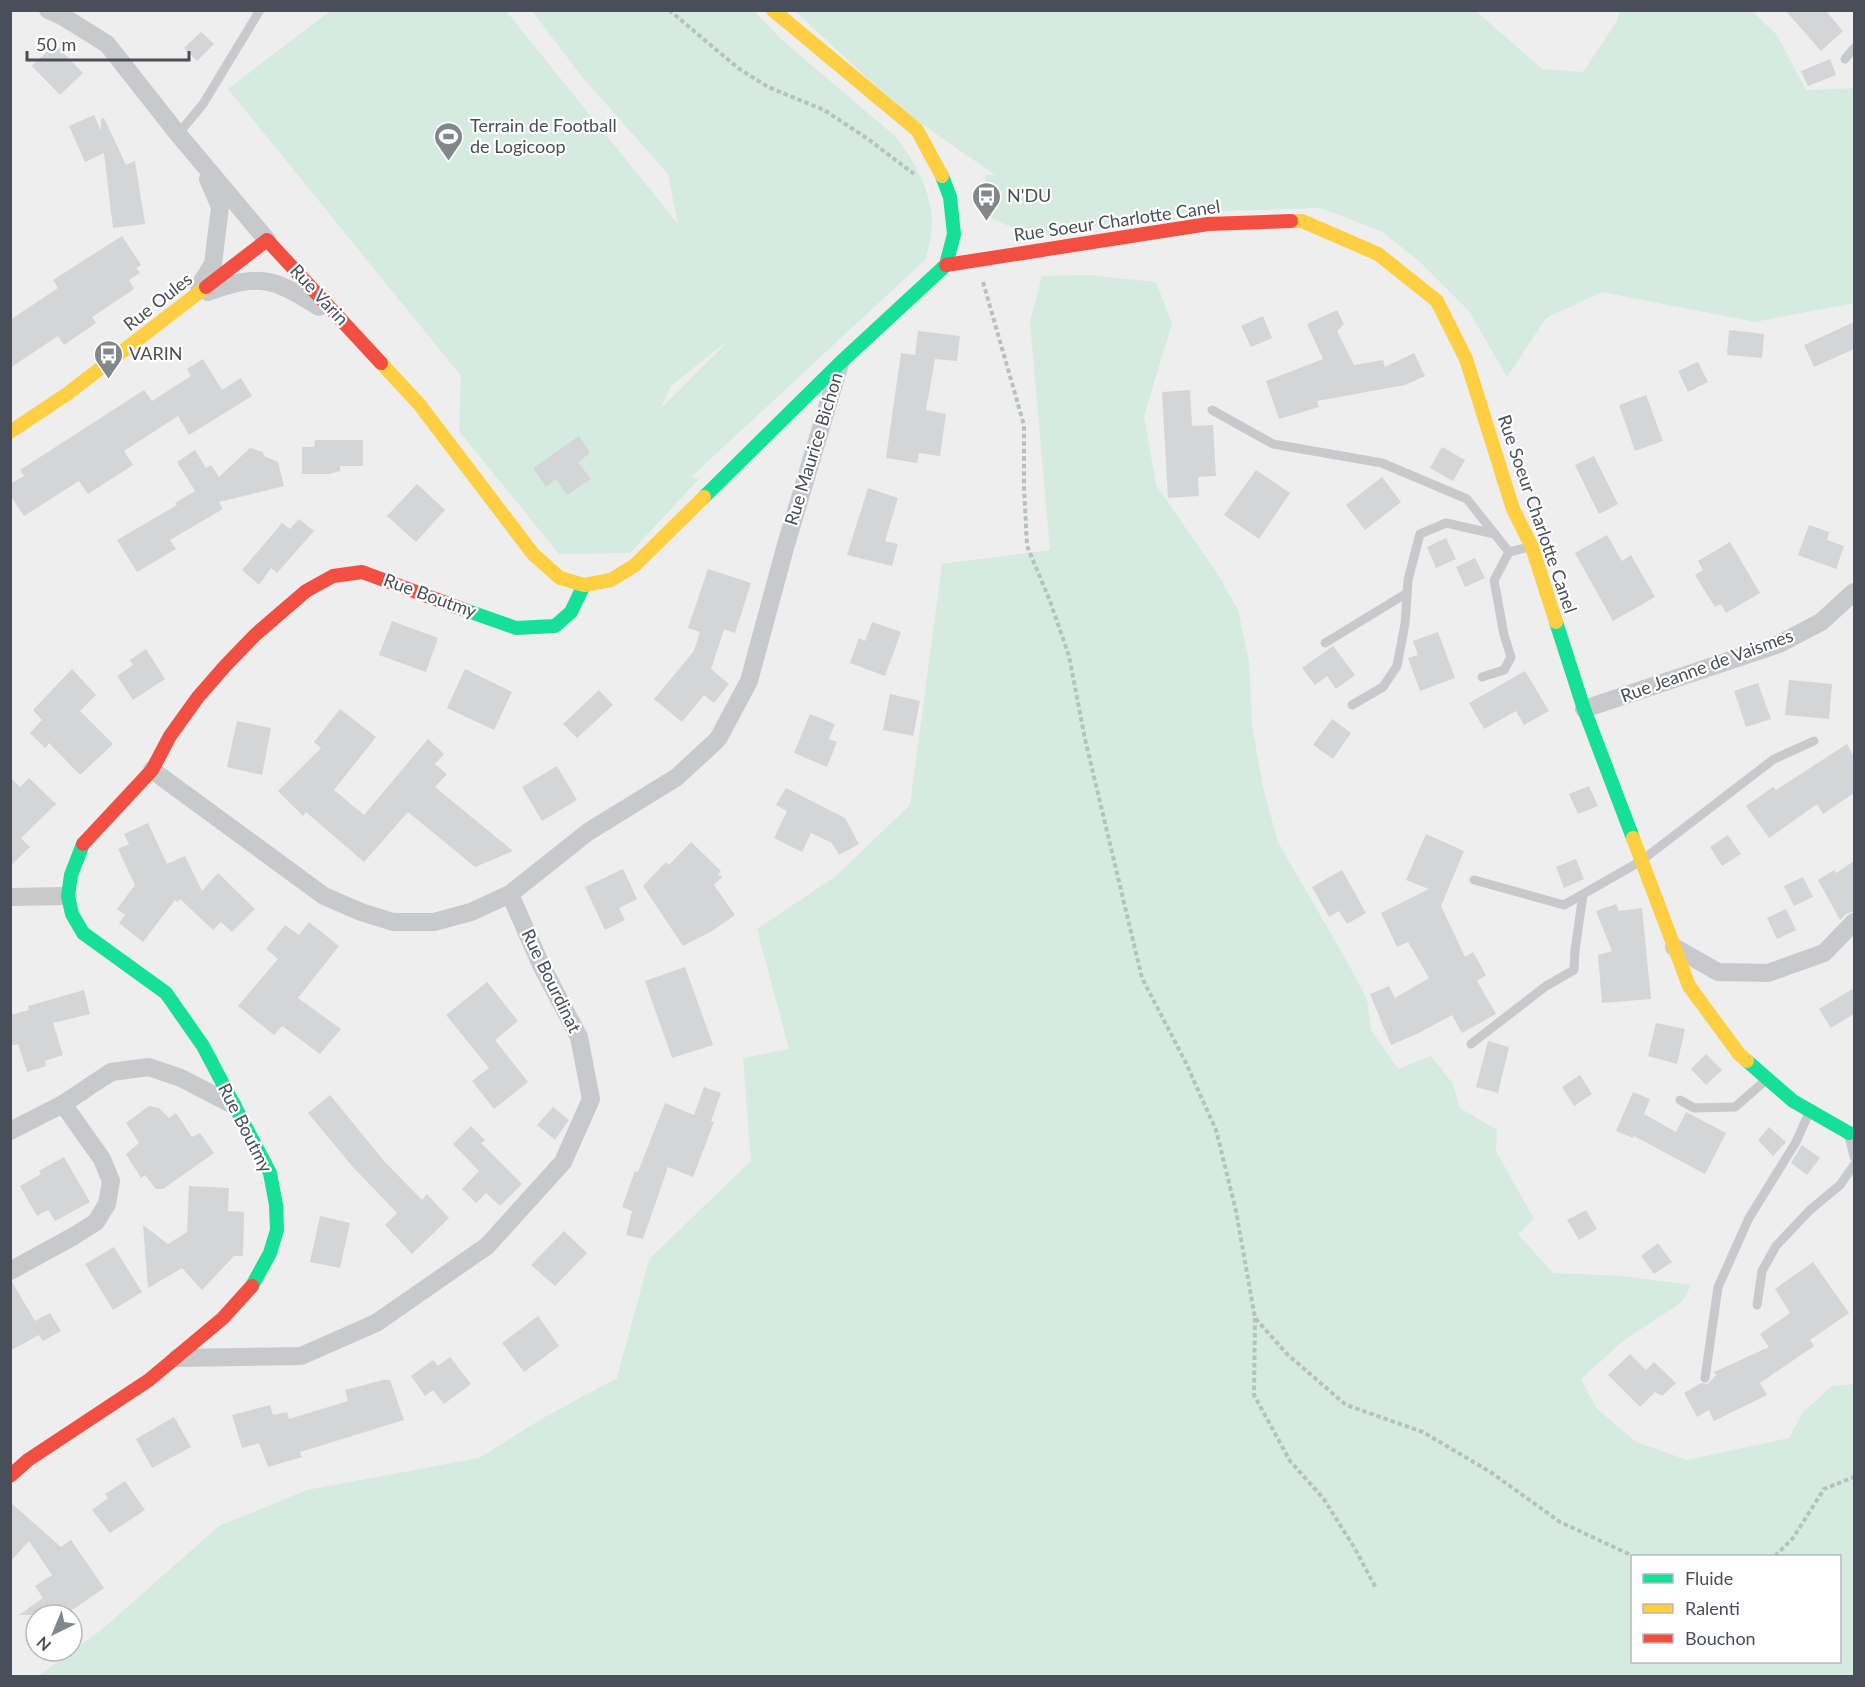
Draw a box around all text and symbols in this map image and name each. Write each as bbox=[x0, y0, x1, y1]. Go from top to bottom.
scale bar bbox=[27, 24, 189, 62]
text: 50 m bbox=[36, 33, 76, 55]
place label: Terrain de Football de Logicoop bbox=[470, 114, 617, 157]
sports icon: Terrain de Football de Logicoop bbox=[433, 120, 465, 162]
bus stop icon: N'DU bbox=[970, 180, 1002, 222]
place label: N'DU bbox=[1007, 184, 1051, 206]
street label: Rue Soeur Charlotte Canel bbox=[1012, 195, 1222, 245]
street label: Rue Varin bbox=[286, 259, 353, 329]
street label: Rue Oules bbox=[119, 268, 196, 335]
bus stop icon: VARIN bbox=[92, 338, 124, 380]
place label: VARIN bbox=[129, 342, 182, 364]
street label: Rue Maurice Bichon bbox=[779, 370, 847, 528]
street label: Rue Soeur Charlotte Canel bbox=[1494, 412, 1582, 616]
street label: Rue Boutmy bbox=[381, 568, 480, 622]
street label: Rue Jeanne de Vaismes bbox=[1617, 624, 1796, 707]
street label: Rue Bourdinat bbox=[517, 925, 587, 1037]
street label: Rue Boutmy bbox=[214, 1079, 278, 1176]
legend bbox=[1631, 1555, 1841, 1663]
text: Fluide bbox=[1685, 1567, 1733, 1589]
text: Ralenti bbox=[1685, 1597, 1740, 1619]
north arrow bbox=[24, 1603, 84, 1663]
text: Bouchon bbox=[1685, 1627, 1756, 1649]
text: N bbox=[32, 1633, 54, 1655]

